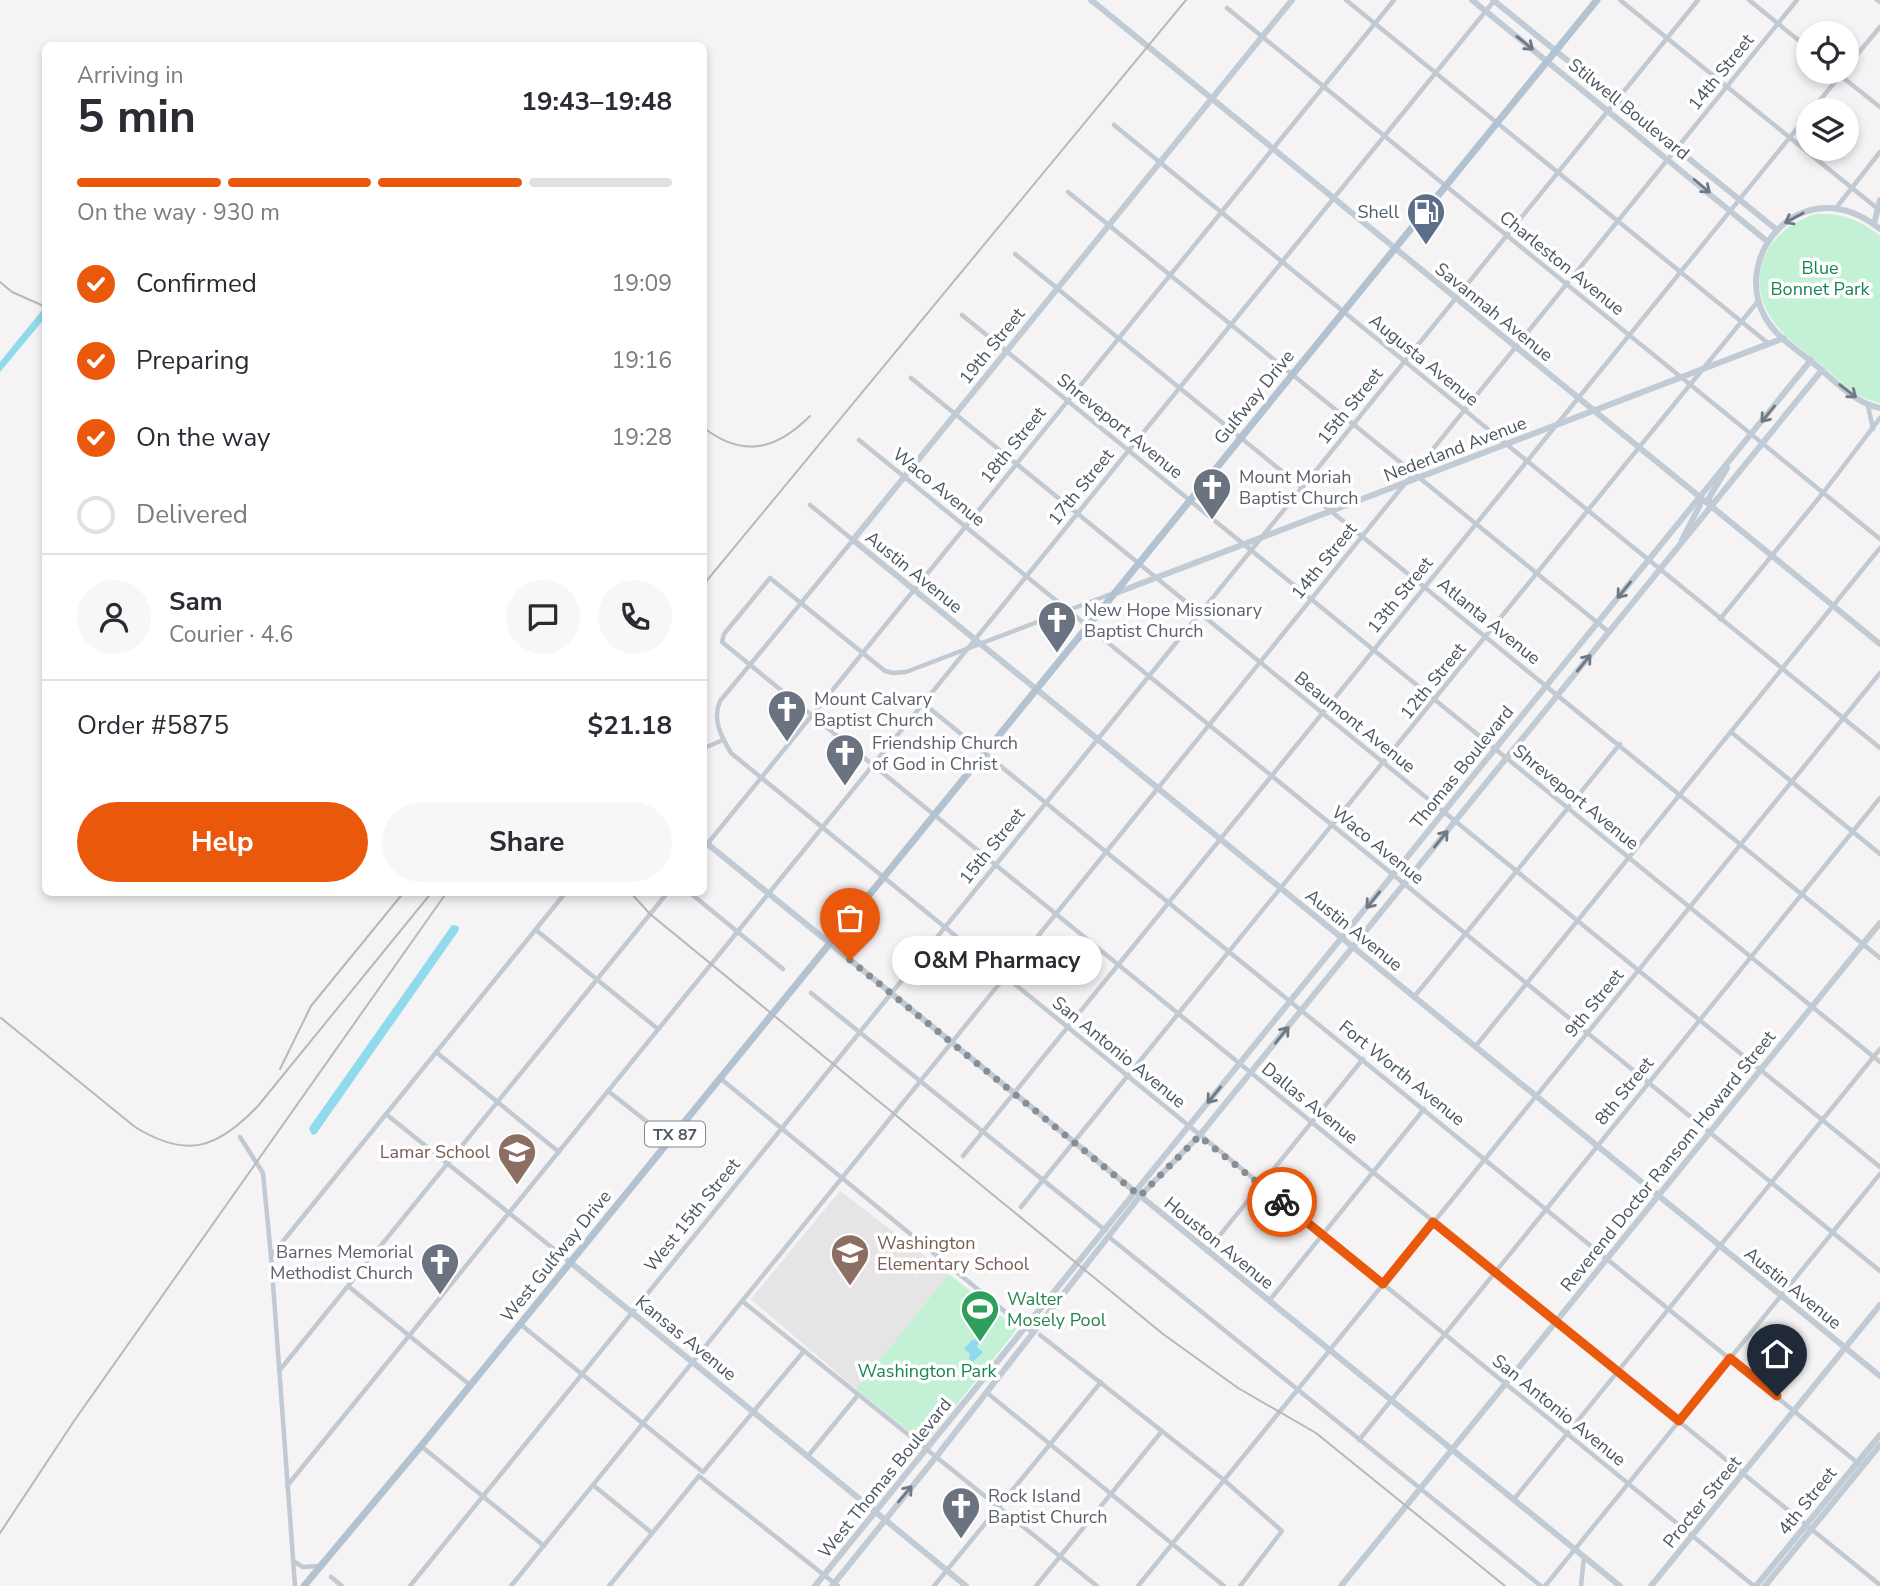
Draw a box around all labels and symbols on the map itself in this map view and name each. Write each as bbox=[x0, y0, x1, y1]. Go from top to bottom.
street label: 14th Street bbox=[1683, 28, 1760, 115]
one-way arrow bbox=[1516, 35, 1534, 51]
street label: Stilwell Boulevard bbox=[1564, 53, 1694, 165]
one-way arrow bbox=[1692, 179, 1710, 194]
fuel station icon: Shell bbox=[1405, 191, 1447, 246]
place label: Shell bbox=[1357, 200, 1400, 224]
street label: Charleston Avenue bbox=[1495, 205, 1629, 321]
one-way arrow bbox=[1785, 211, 1805, 225]
park label: Blue Bonnet Park bbox=[1770, 256, 1871, 301]
street label: Savannah Avenue bbox=[1430, 257, 1558, 367]
street label: 19th Street bbox=[954, 302, 1031, 389]
street label: Augusta Avenue bbox=[1364, 308, 1484, 412]
street label: Gulfway Drive bbox=[1208, 345, 1300, 449]
street label: 15th Street bbox=[1312, 362, 1389, 449]
street label: Shreveport Avenue bbox=[1052, 368, 1188, 484]
one-way arrow bbox=[1838, 384, 1857, 399]
street label: 18th Street bbox=[975, 401, 1052, 488]
one-way arrow bbox=[1760, 404, 1775, 422]
street label: Nederland Avenue bbox=[1380, 411, 1530, 487]
street label: Waco Avenue bbox=[888, 442, 990, 532]
street label: 17th Street bbox=[1043, 443, 1120, 530]
place label: Mount Moriah Baptist Church bbox=[1239, 465, 1358, 510]
church icon: Mount Moriah Baptist Church bbox=[1191, 466, 1233, 521]
street label: 14th Street bbox=[1286, 517, 1363, 604]
street label: Austin Avenue bbox=[860, 525, 968, 619]
street label: 13th Street bbox=[1362, 551, 1439, 638]
street label: Atlanta Avenue bbox=[1432, 572, 1546, 670]
one-way arrow bbox=[1616, 581, 1632, 599]
place label: New Hope Missionary Baptist Church bbox=[1084, 598, 1263, 643]
church icon: New Hope Missionary Baptist Church bbox=[1036, 599, 1078, 654]
street label: 12th Street bbox=[1395, 637, 1472, 724]
one-way arrow bbox=[1577, 654, 1592, 672]
street label: Beaumont Avenue bbox=[1289, 666, 1421, 778]
place label: Mount Calvary Baptist Church bbox=[814, 687, 933, 732]
church icon: Mount Calvary Baptist Church bbox=[766, 688, 808, 743]
street label: Thomas Boulevard bbox=[1405, 700, 1519, 834]
place label: Friendship Church of God in Christ bbox=[872, 731, 1018, 776]
church icon: Friendship Church of God in Christ bbox=[824, 732, 866, 787]
street label: Shreveport Avenue bbox=[1508, 739, 1644, 855]
street label: Waco Avenue bbox=[1327, 800, 1429, 890]
street label: 15th Street bbox=[954, 802, 1031, 889]
one-way arrow bbox=[1433, 831, 1449, 849]
street label: Austin Avenue bbox=[1300, 883, 1408, 977]
pin bbox=[820, 888, 880, 960]
one-way arrow bbox=[1365, 890, 1380, 908]
callout: O&M Pharmacy bbox=[892, 936, 1102, 984]
street label: 9th Street bbox=[1559, 963, 1629, 1042]
street label: San Antonio Avenue bbox=[1047, 991, 1191, 1113]
street label: Fort Worth Avenue bbox=[1334, 1015, 1470, 1131]
street label: Reverend Doctor Ransom Howard Street bbox=[1555, 1025, 1781, 1297]
one-way arrow bbox=[1274, 1026, 1290, 1044]
street label: 8th Street bbox=[1589, 1051, 1659, 1130]
street label: Dallas Avenue bbox=[1257, 1057, 1363, 1149]
one-way arrow bbox=[1206, 1086, 1221, 1104]
road number: TX 87 bbox=[645, 1122, 705, 1146]
school or university icon: Lamar School bbox=[496, 1131, 538, 1186]
place label: Lamar School bbox=[380, 1140, 491, 1164]
street label: West 15th Street bbox=[639, 1153, 746, 1277]
courier bbox=[1247, 1167, 1317, 1237]
street label: West Gulfway Drive bbox=[495, 1185, 617, 1327]
street label: Houston Avenue bbox=[1159, 1191, 1279, 1295]
place label: Washington Elementary School bbox=[877, 1231, 1030, 1276]
school or university icon: Washington Elementary School bbox=[829, 1232, 871, 1287]
place label: Barnes Memorial Methodist Church bbox=[270, 1240, 414, 1285]
church icon: Barnes Memorial Methodist Church bbox=[419, 1241, 461, 1296]
street label: Austin Avenue bbox=[1739, 1241, 1847, 1335]
place label: Walter Mosely Pool bbox=[1007, 1287, 1107, 1332]
sports icon: Walter Mosely Pool bbox=[959, 1288, 1001, 1343]
street label: Kansas Avenue bbox=[630, 1290, 742, 1386]
pin bbox=[1747, 1324, 1807, 1396]
street label: San Antonio Avenue bbox=[1487, 1349, 1631, 1471]
park label: Washington Park bbox=[857, 1359, 998, 1383]
street label: West Thomas Boulevard bbox=[813, 1393, 957, 1563]
street label: Procter Street bbox=[1657, 1450, 1747, 1553]
street label: 4th Street bbox=[1772, 1461, 1842, 1540]
place label: Rock Island Baptist Church bbox=[988, 1484, 1107, 1529]
church icon: Rock Island Baptist Church bbox=[940, 1485, 982, 1540]
one-way arrow bbox=[898, 1486, 913, 1504]

